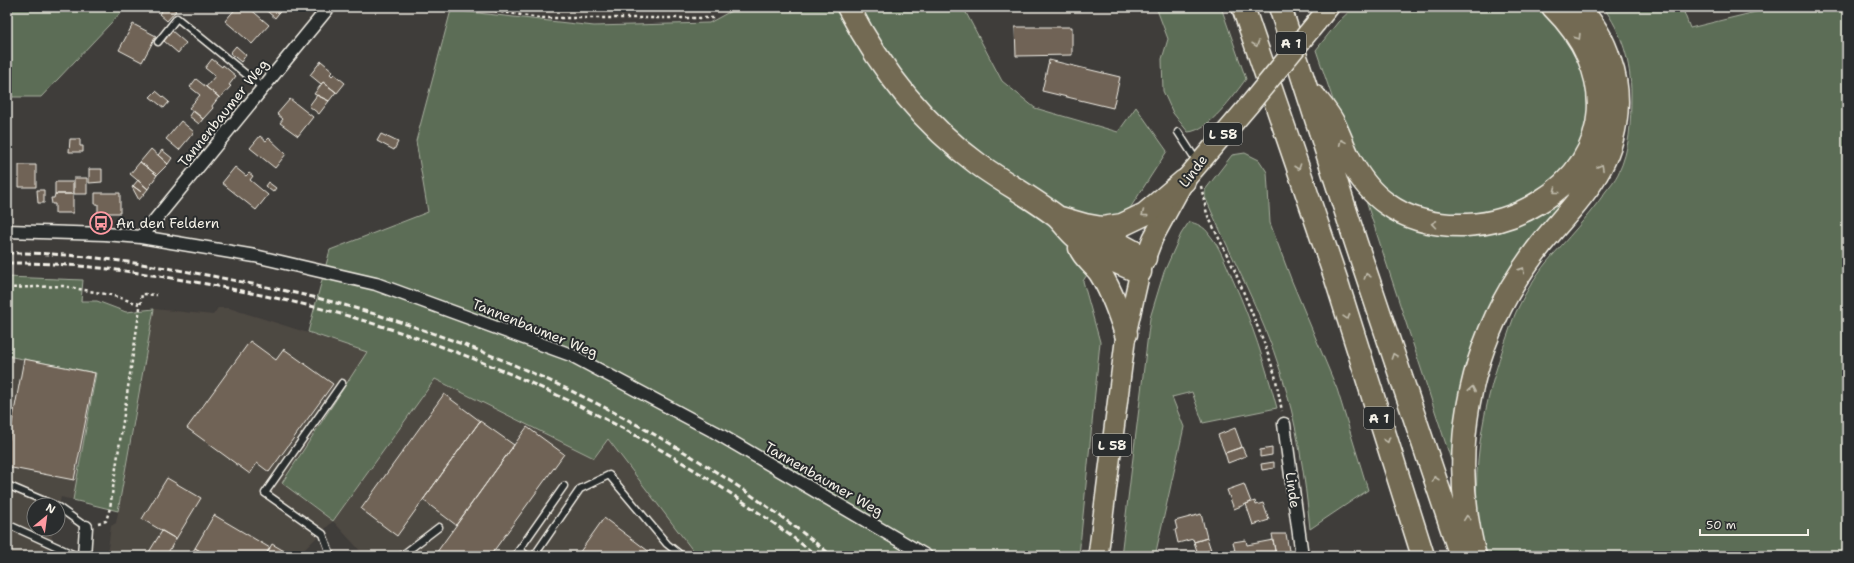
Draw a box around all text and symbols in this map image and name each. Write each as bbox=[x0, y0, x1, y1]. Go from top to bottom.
road number: A 1 bbox=[1276, 32, 1306, 54]
one-way arrow bbox=[1573, 33, 1580, 40]
one-way arrow bbox=[1251, 40, 1260, 47]
street label: Tannenbaumer Weg bbox=[174, 55, 272, 171]
road number: L 58 bbox=[1204, 123, 1242, 145]
one-way arrow bbox=[1339, 138, 1347, 146]
street label: Linde bbox=[1175, 151, 1211, 191]
one-way arrow bbox=[1293, 163, 1301, 170]
one-way arrow bbox=[1596, 164, 1603, 171]
one-way arrow bbox=[1554, 186, 1561, 193]
one-way arrow bbox=[1141, 209, 1148, 216]
bus stop icon: An den Feldern bbox=[88, 210, 114, 236]
place label: An den Feldern bbox=[116, 214, 220, 232]
one-way arrow bbox=[1431, 220, 1437, 229]
one-way arrow bbox=[1518, 267, 1525, 274]
one-way arrow bbox=[1363, 272, 1371, 279]
street label: Tannenbaumer Weg bbox=[469, 295, 601, 361]
one-way arrow bbox=[1342, 313, 1351, 320]
one-way arrow bbox=[1390, 353, 1398, 360]
one-way arrow bbox=[1467, 386, 1475, 392]
road number: A 1 bbox=[1364, 407, 1394, 429]
road number: L 58 bbox=[1093, 434, 1131, 456]
one-way arrow bbox=[1382, 437, 1391, 444]
street label: Tannenbaumer Weg bbox=[761, 438, 887, 520]
street label: Linde bbox=[1282, 471, 1304, 509]
one-way arrow bbox=[1432, 476, 1440, 483]
north arrow bbox=[26, 497, 66, 537]
text: N bbox=[43, 500, 58, 518]
scale bar bbox=[1700, 511, 1808, 537]
one-way arrow bbox=[1462, 515, 1471, 521]
text: 50 m bbox=[1706, 517, 1736, 533]

